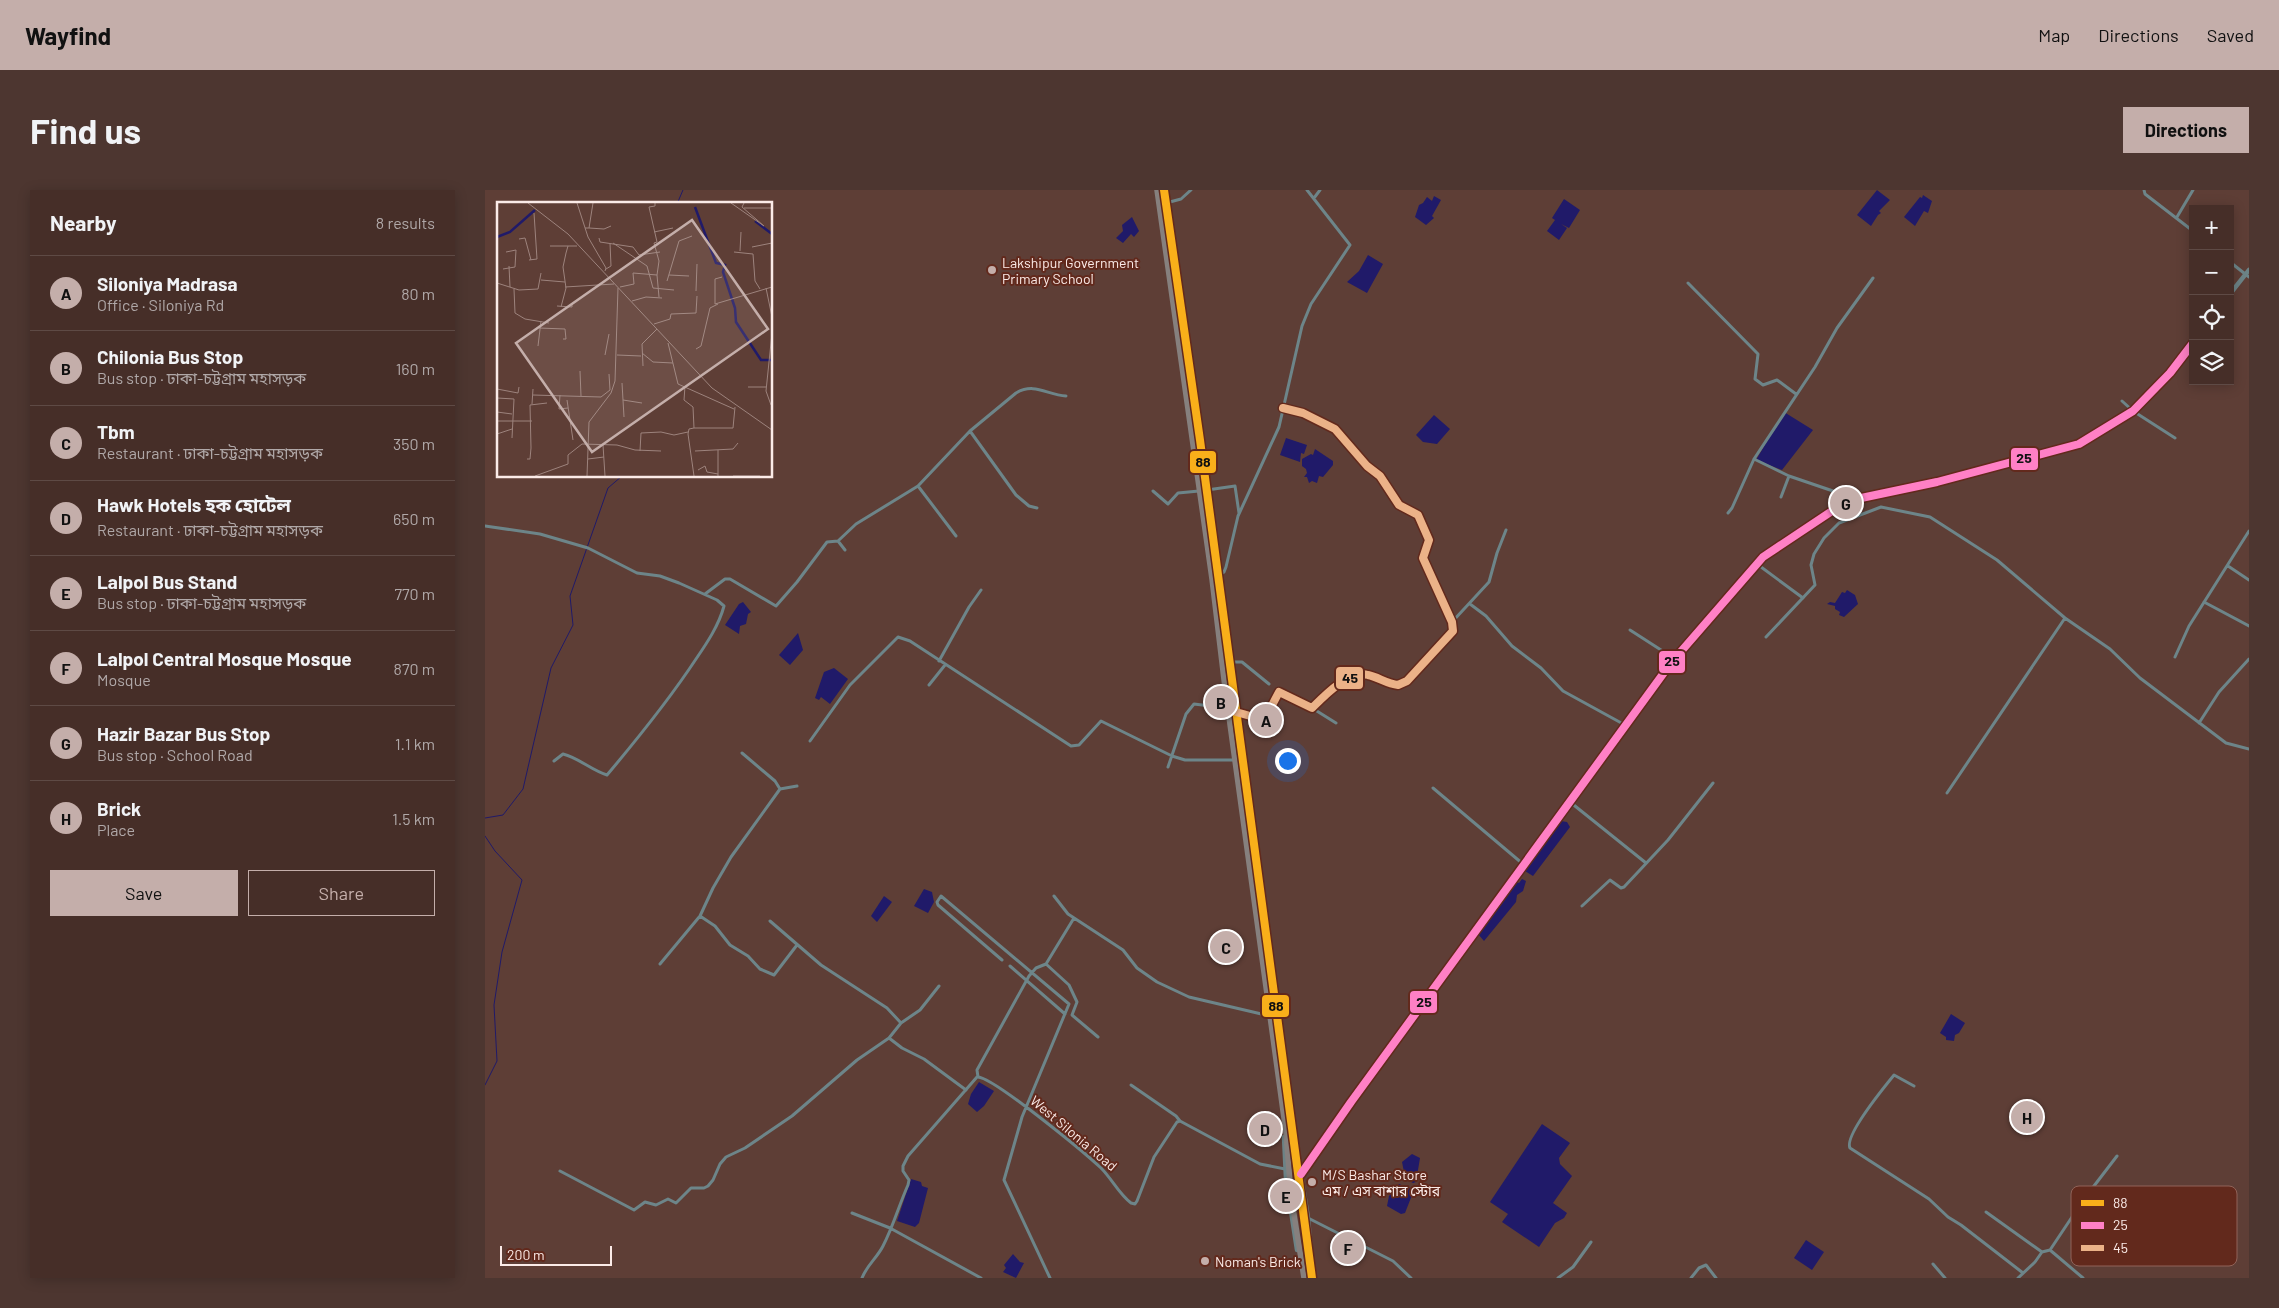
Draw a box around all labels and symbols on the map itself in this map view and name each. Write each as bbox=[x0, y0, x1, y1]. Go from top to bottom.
inset map bbox=[497, 202, 773, 478]
place label: Lakshipur Government Primary School bbox=[1002, 254, 1139, 287]
marker: Lakshipur Government Primary School bbox=[986, 264, 998, 276]
line badge: 25 bbox=[2010, 447, 2039, 471]
text: 25 bbox=[2016, 449, 2032, 466]
line badge: 88 bbox=[1189, 450, 1217, 474]
text: 88 bbox=[1195, 453, 1211, 470]
pin: G bbox=[1830, 484, 1862, 522]
line badge: 25 bbox=[1658, 650, 1686, 674]
text: 25 bbox=[1664, 652, 1680, 669]
line badge: 45 bbox=[1335, 666, 1364, 690]
text: 45 bbox=[1342, 669, 1358, 686]
pin: B bbox=[1205, 683, 1237, 721]
pin: A bbox=[1250, 701, 1282, 739]
your location bbox=[1275, 748, 1301, 774]
pin: C bbox=[1210, 928, 1242, 966]
line badge: 25 bbox=[1409, 990, 1438, 1014]
text: 25 bbox=[1416, 993, 1432, 1010]
line badge: 88 bbox=[1261, 994, 1290, 1018]
text: 88 bbox=[1268, 997, 1284, 1014]
street label: West Silonia Road bbox=[1027, 1092, 1121, 1174]
pin: H bbox=[2011, 1098, 2043, 1136]
pin: D bbox=[1249, 1110, 1281, 1148]
place label: M/S Bashar Store এম / এস বাশার স্টোর bbox=[1322, 1166, 1441, 1199]
marker: M/S Bashar Store এম / এস বাশার স্টোর bbox=[1306, 1176, 1318, 1188]
pin: E bbox=[1270, 1177, 1302, 1215]
legend bbox=[2071, 1186, 2237, 1266]
text: 88 bbox=[2113, 1194, 2128, 1211]
text: 25 bbox=[2113, 1216, 2128, 1233]
pin: F bbox=[1332, 1229, 1364, 1267]
text: 45 bbox=[2113, 1239, 2128, 1256]
scale bar bbox=[500, 1243, 613, 1266]
place label: Noman's Brick bbox=[1215, 1253, 1301, 1270]
marker: Noman's Brick bbox=[1199, 1255, 1211, 1267]

